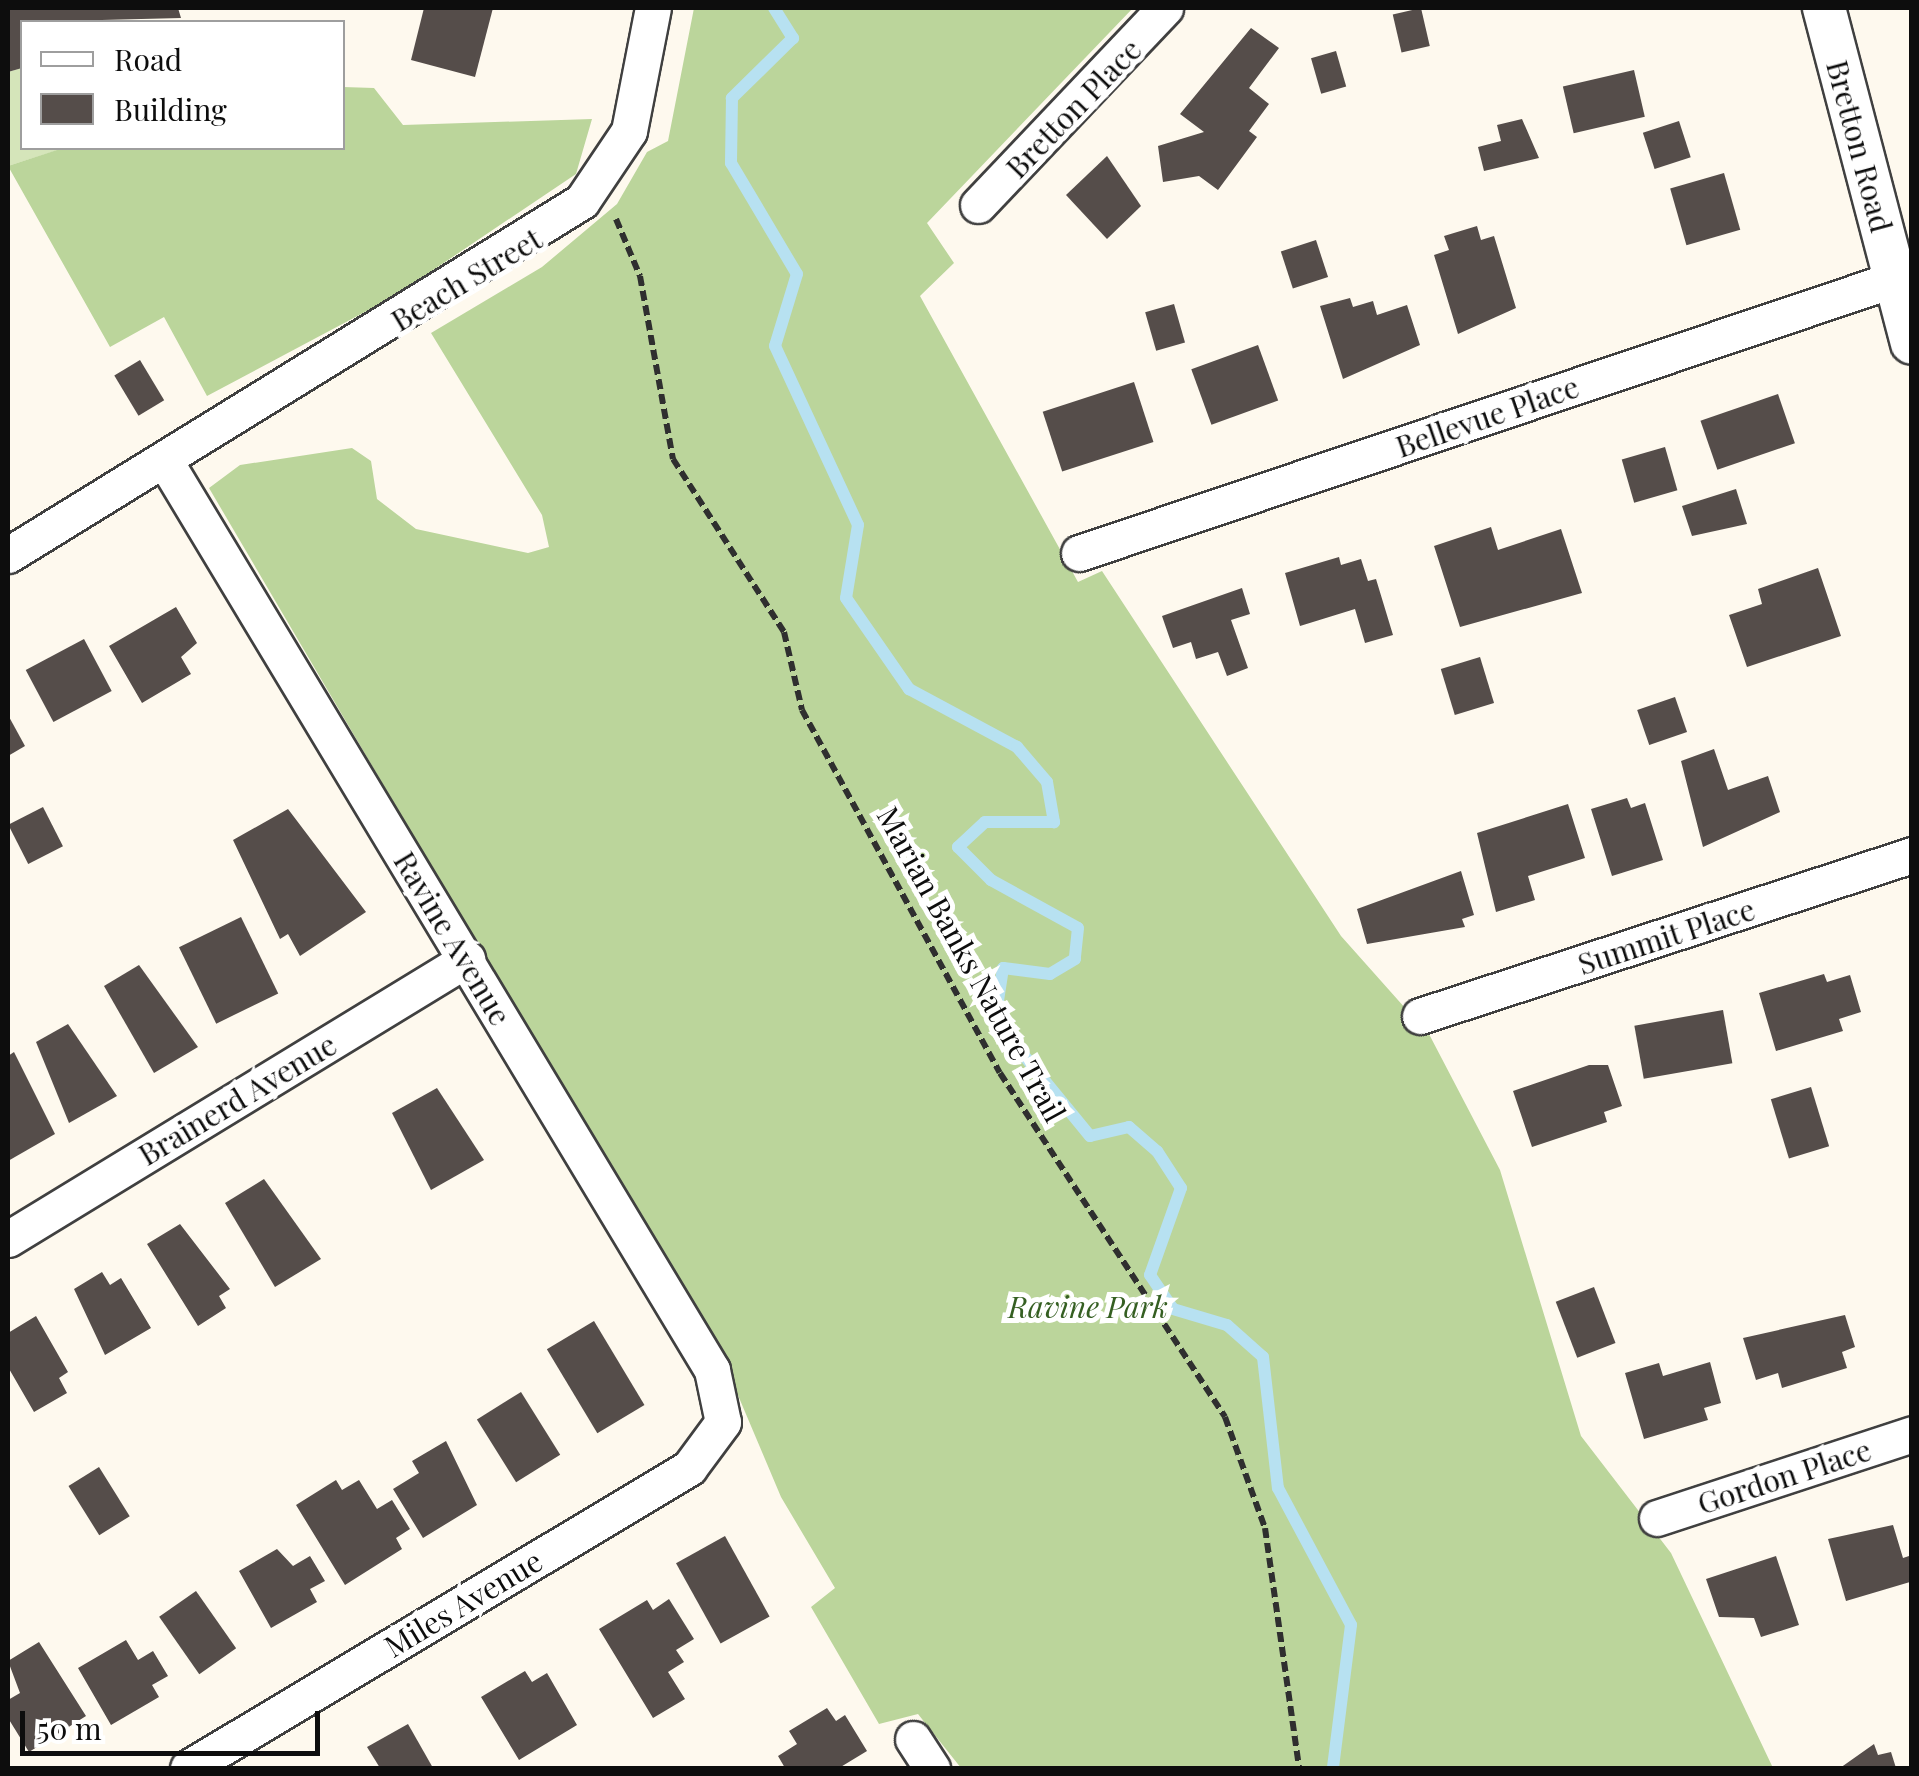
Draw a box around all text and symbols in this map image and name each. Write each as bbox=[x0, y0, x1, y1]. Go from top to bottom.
legend bbox=[20, 20, 345, 150]
street label: Bretton Place bbox=[998, 31, 1148, 185]
text: Road bbox=[114, 39, 182, 79]
street label: Bretton Road bbox=[1820, 56, 1900, 236]
text: Building bbox=[114, 89, 227, 129]
street label: Beach Street bbox=[384, 220, 548, 338]
street label: Bellevue Place bbox=[1391, 368, 1583, 464]
street label: Marian Banks Nature Trail bbox=[870, 800, 1074, 1128]
street label: Ravine Avenue bbox=[387, 844, 519, 1032]
street label: Summit Place bbox=[1573, 890, 1759, 982]
street label: Brainerd Avenue bbox=[131, 1026, 343, 1172]
park label: Ravine Park bbox=[1008, 1288, 1168, 1324]
street label: Gordon Place bbox=[1693, 1431, 1875, 1521]
street label: Miles Avenue bbox=[377, 1542, 549, 1664]
scale bar bbox=[25, 1691, 325, 1753]
text: 50 m bbox=[37, 1708, 102, 1748]

